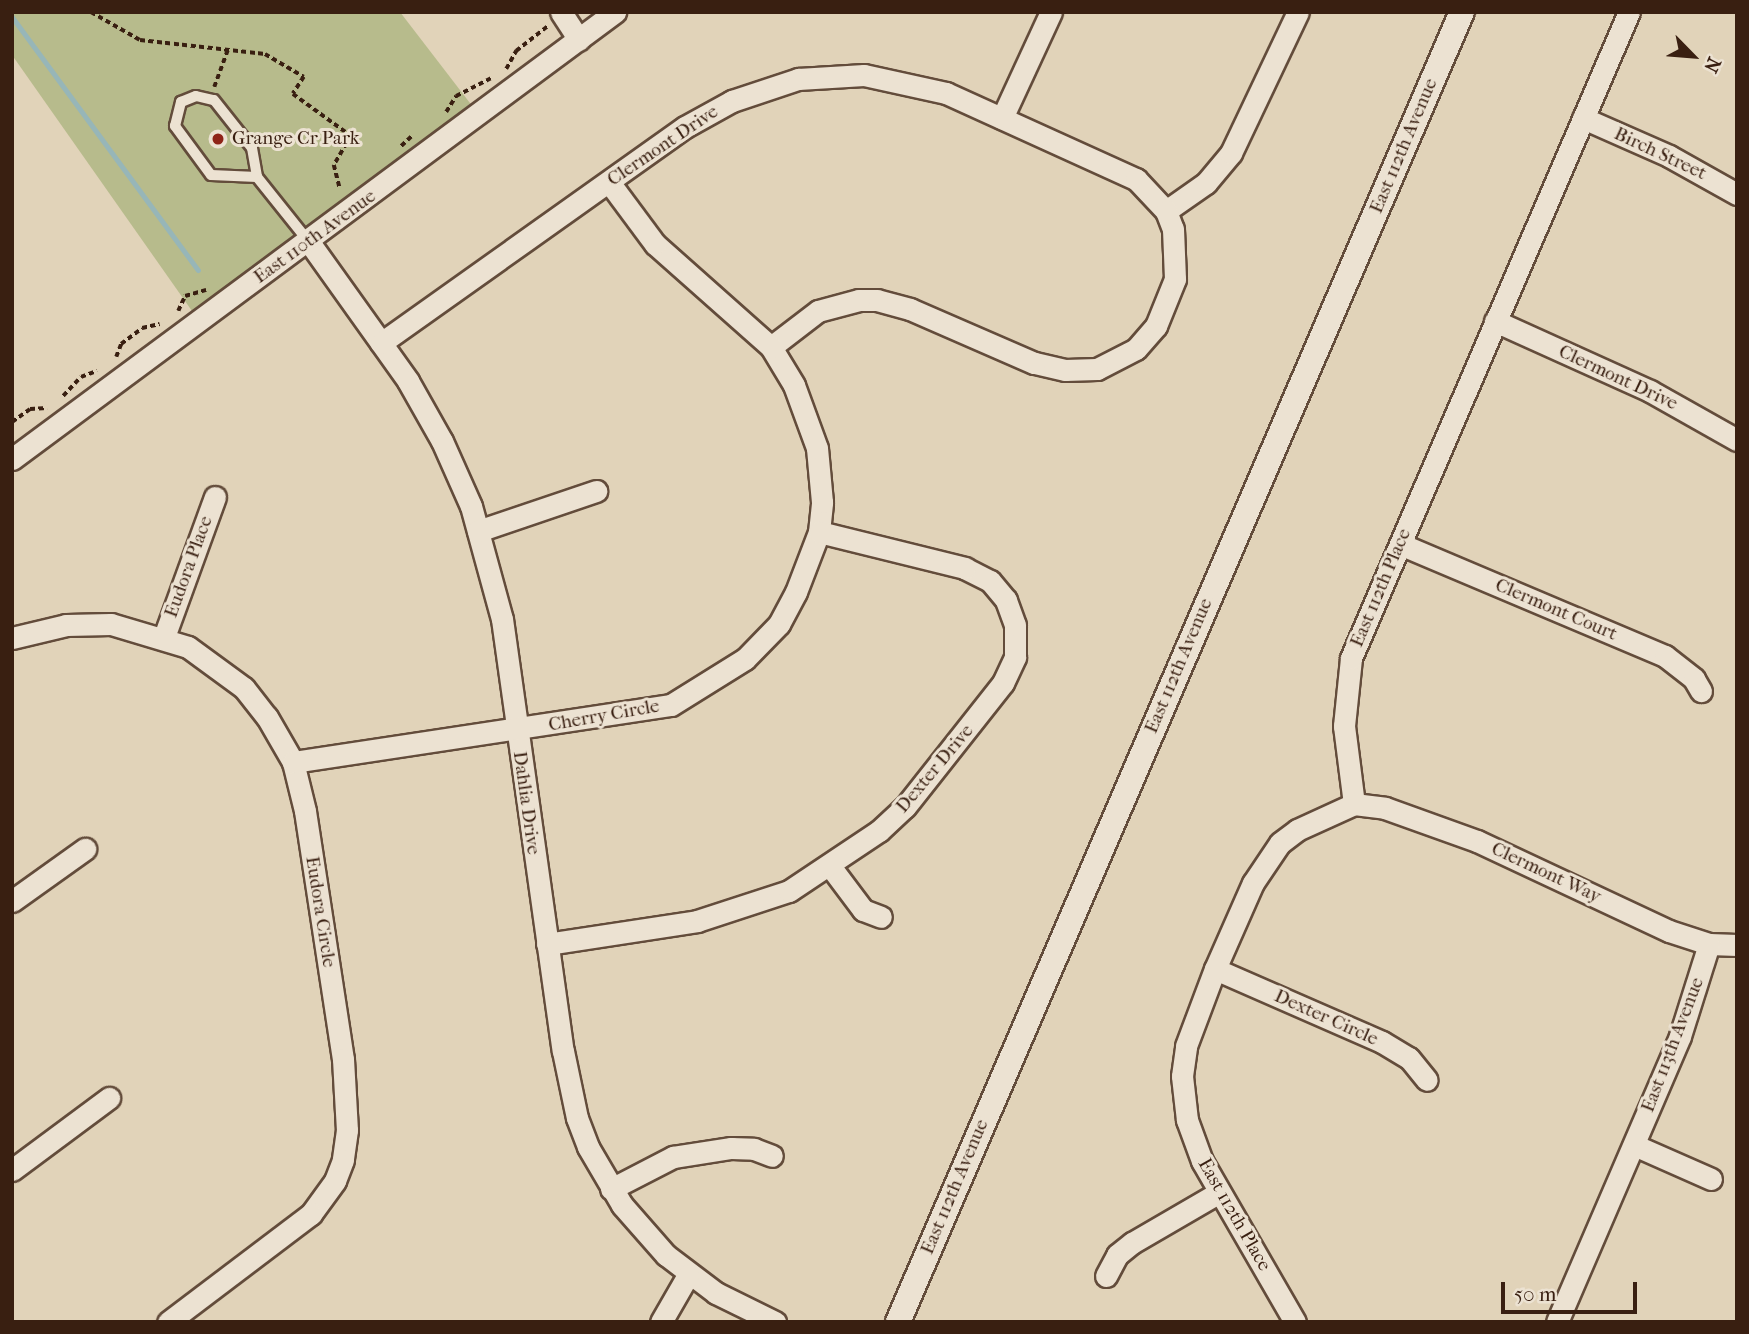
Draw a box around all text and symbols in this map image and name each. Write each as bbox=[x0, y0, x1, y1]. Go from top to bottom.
north arrow bbox=[1658, 21, 1728, 91]
text: N bbox=[1699, 54, 1725, 76]
street label: East 112th Avenue bbox=[1365, 75, 1443, 217]
street label: Clermont Drive bbox=[603, 101, 723, 191]
street label: Birch Street bbox=[1610, 123, 1710, 185]
place label: Grange Cr Park bbox=[232, 128, 360, 150]
marker: Grange Cr Park bbox=[210, 131, 226, 147]
street label: East 110th Avenue bbox=[250, 185, 380, 289]
street label: Clermont Drive bbox=[1555, 340, 1681, 416]
street label: Eudora Place bbox=[160, 513, 218, 621]
street label: East 112th Place bbox=[1346, 525, 1416, 651]
street label: Clermont Court bbox=[1492, 574, 1620, 646]
street label: East 112th Avenue bbox=[1140, 595, 1218, 737]
street label: Cherry Circle bbox=[547, 695, 661, 737]
street label: Dexter Drive bbox=[891, 720, 979, 818]
street label: Dahlia Drive bbox=[507, 750, 545, 856]
street label: Clermont Way bbox=[1488, 838, 1604, 908]
street label: Eudora Circle bbox=[300, 855, 340, 969]
street label: East 113th Avenue bbox=[1637, 974, 1709, 1116]
street label: Dexter Circle bbox=[1271, 985, 1381, 1051]
street label: East 112th Avenue bbox=[916, 1116, 994, 1258]
street label: East 112th Place bbox=[1193, 1155, 1275, 1275]
scale bar bbox=[1504, 1268, 1640, 1312]
text: 50 m bbox=[1514, 1282, 1557, 1306]

